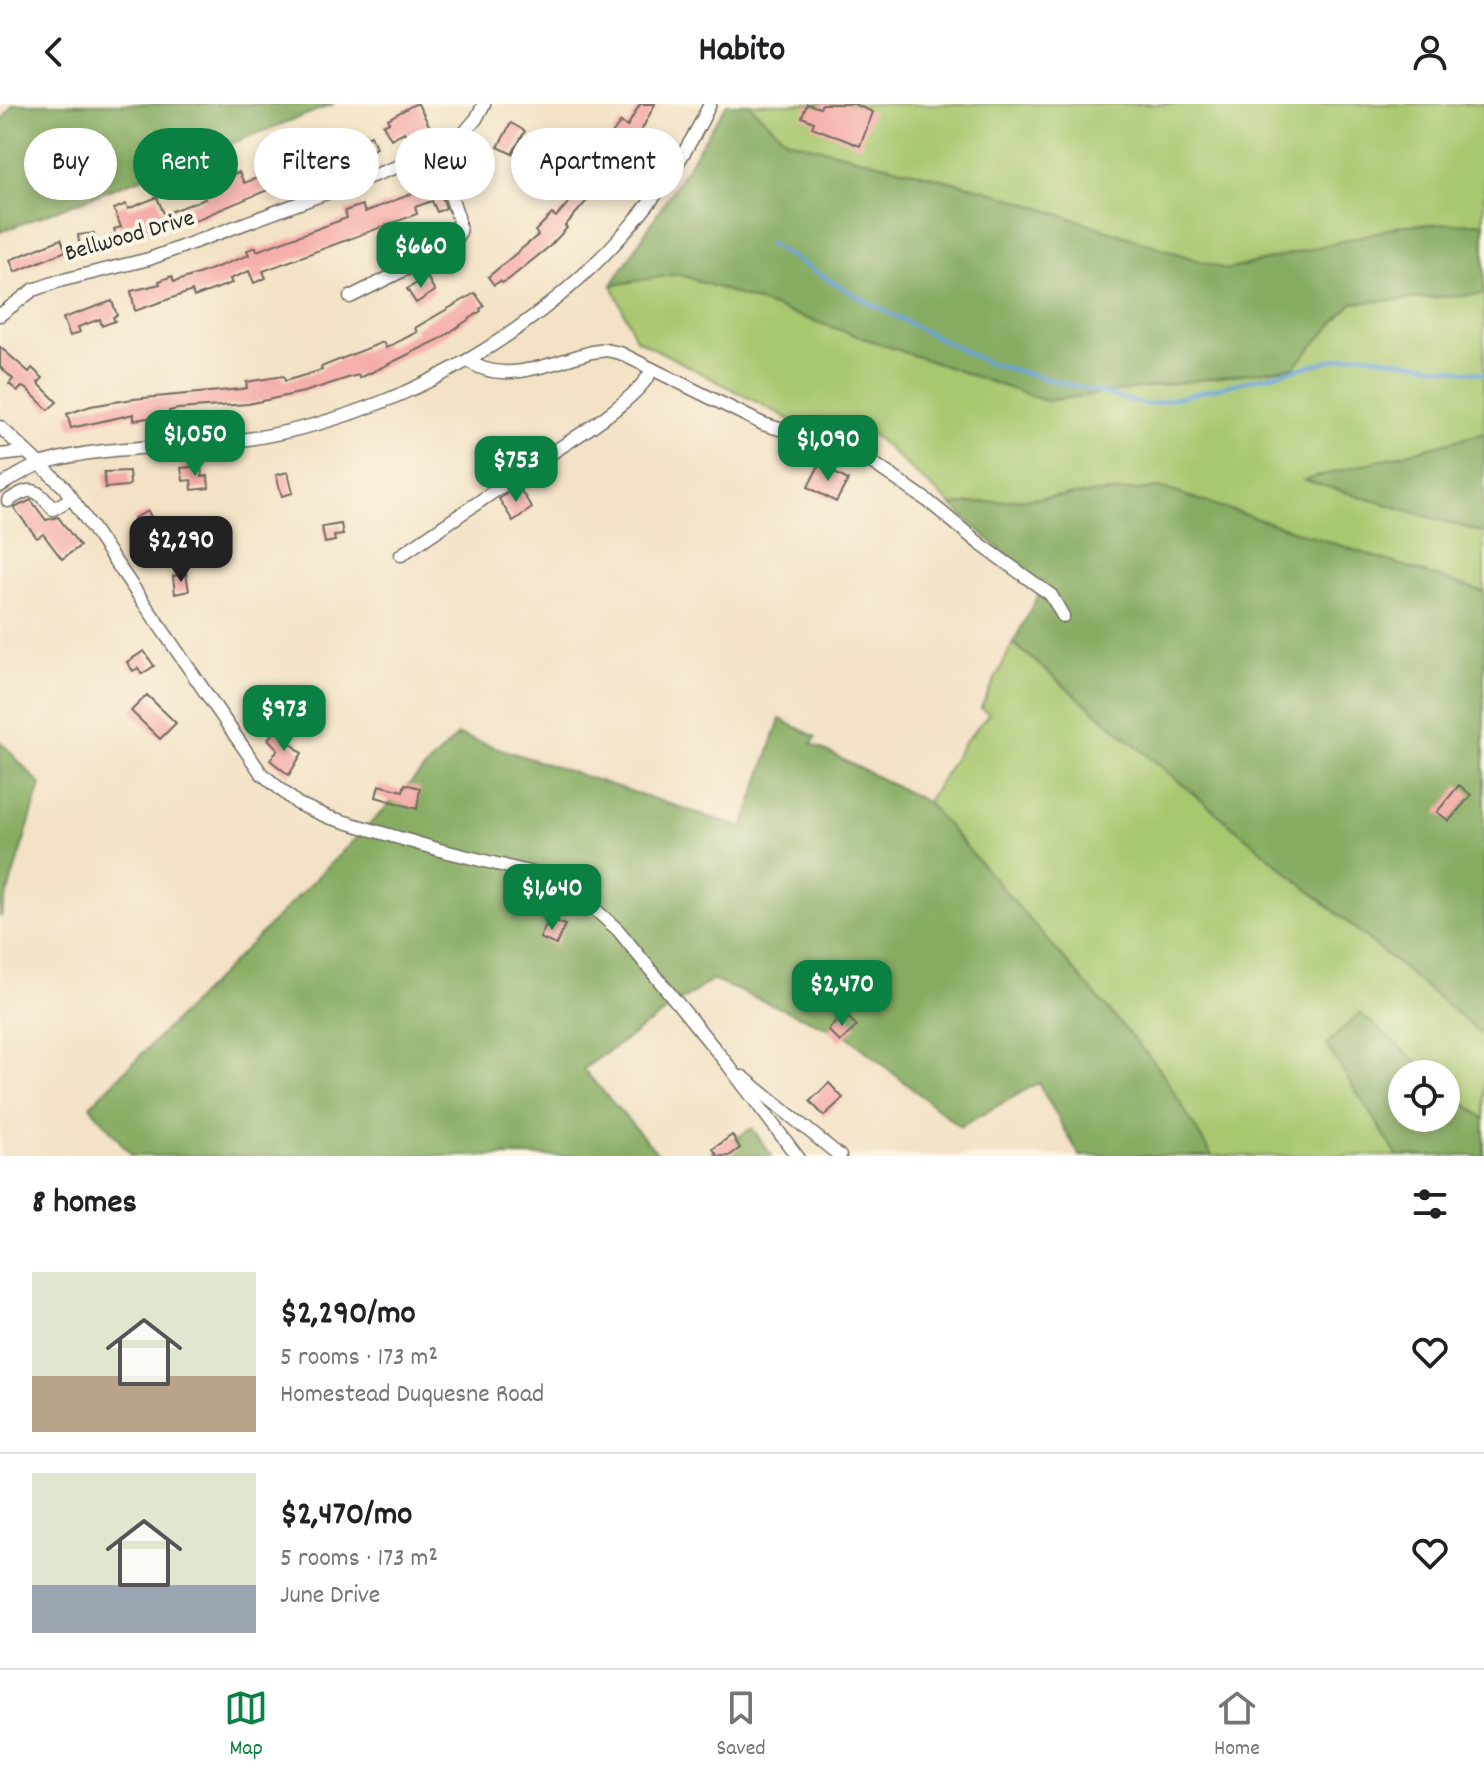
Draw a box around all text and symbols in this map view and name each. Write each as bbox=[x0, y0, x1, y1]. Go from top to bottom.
text: Habito bbox=[699, 26, 785, 78]
icon: back bbox=[32, 30, 76, 74]
icon: person bbox=[1408, 30, 1452, 74]
chip: Buy bbox=[24, 128, 117, 200]
chip: Rent bbox=[133, 128, 238, 200]
chip: Filters bbox=[254, 128, 379, 200]
chip: New bbox=[395, 128, 495, 200]
chip: Apartment bbox=[511, 128, 684, 200]
street label: Bellwood Drive bbox=[61, 202, 199, 272]
pin: $660 bbox=[374, 222, 468, 290]
text: $660 bbox=[395, 229, 447, 266]
pin: $1,050 bbox=[130, 410, 260, 478]
pin: $1,090 bbox=[763, 415, 893, 483]
text: $1,050 bbox=[163, 417, 227, 454]
text: $1,090 bbox=[796, 422, 860, 459]
pin: $753 bbox=[469, 436, 563, 504]
text: $753 bbox=[493, 443, 539, 480]
pin: $2,290 bbox=[116, 516, 246, 584]
text: $2,290 bbox=[148, 523, 214, 560]
pin: $973 bbox=[237, 685, 331, 753]
text: $973 bbox=[261, 692, 307, 729]
pin: $1,640 bbox=[487, 864, 617, 932]
text: $1,640 bbox=[521, 871, 583, 908]
pin: $2,470 bbox=[777, 960, 907, 1028]
text: $2,470 bbox=[810, 967, 874, 1004]
map controls bbox=[1388, 1060, 1460, 1132]
button: locate bbox=[1388, 1060, 1460, 1132]
text: 8 homes bbox=[32, 1180, 137, 1229]
icon: filters bbox=[1408, 1182, 1452, 1226]
text: $2,290/mo bbox=[280, 1291, 416, 1340]
icon: home bbox=[96, 1304, 192, 1400]
icon: heart bbox=[1408, 1330, 1452, 1374]
text: 5 rooms · 173 m² bbox=[280, 1340, 438, 1377]
text: Homestead Duquesne Road bbox=[280, 1377, 544, 1414]
text: $2,470/mo bbox=[280, 1492, 412, 1541]
icon: home bbox=[96, 1505, 192, 1601]
icon: heart bbox=[1408, 1531, 1452, 1575]
text: 5 rooms · 173 m² bbox=[280, 1541, 438, 1578]
text: June Drive bbox=[280, 1578, 380, 1615]
tab: Map bbox=[224, 1686, 268, 1765]
tab: Saved bbox=[716, 1686, 766, 1765]
tab: Home bbox=[1214, 1686, 1260, 1765]

